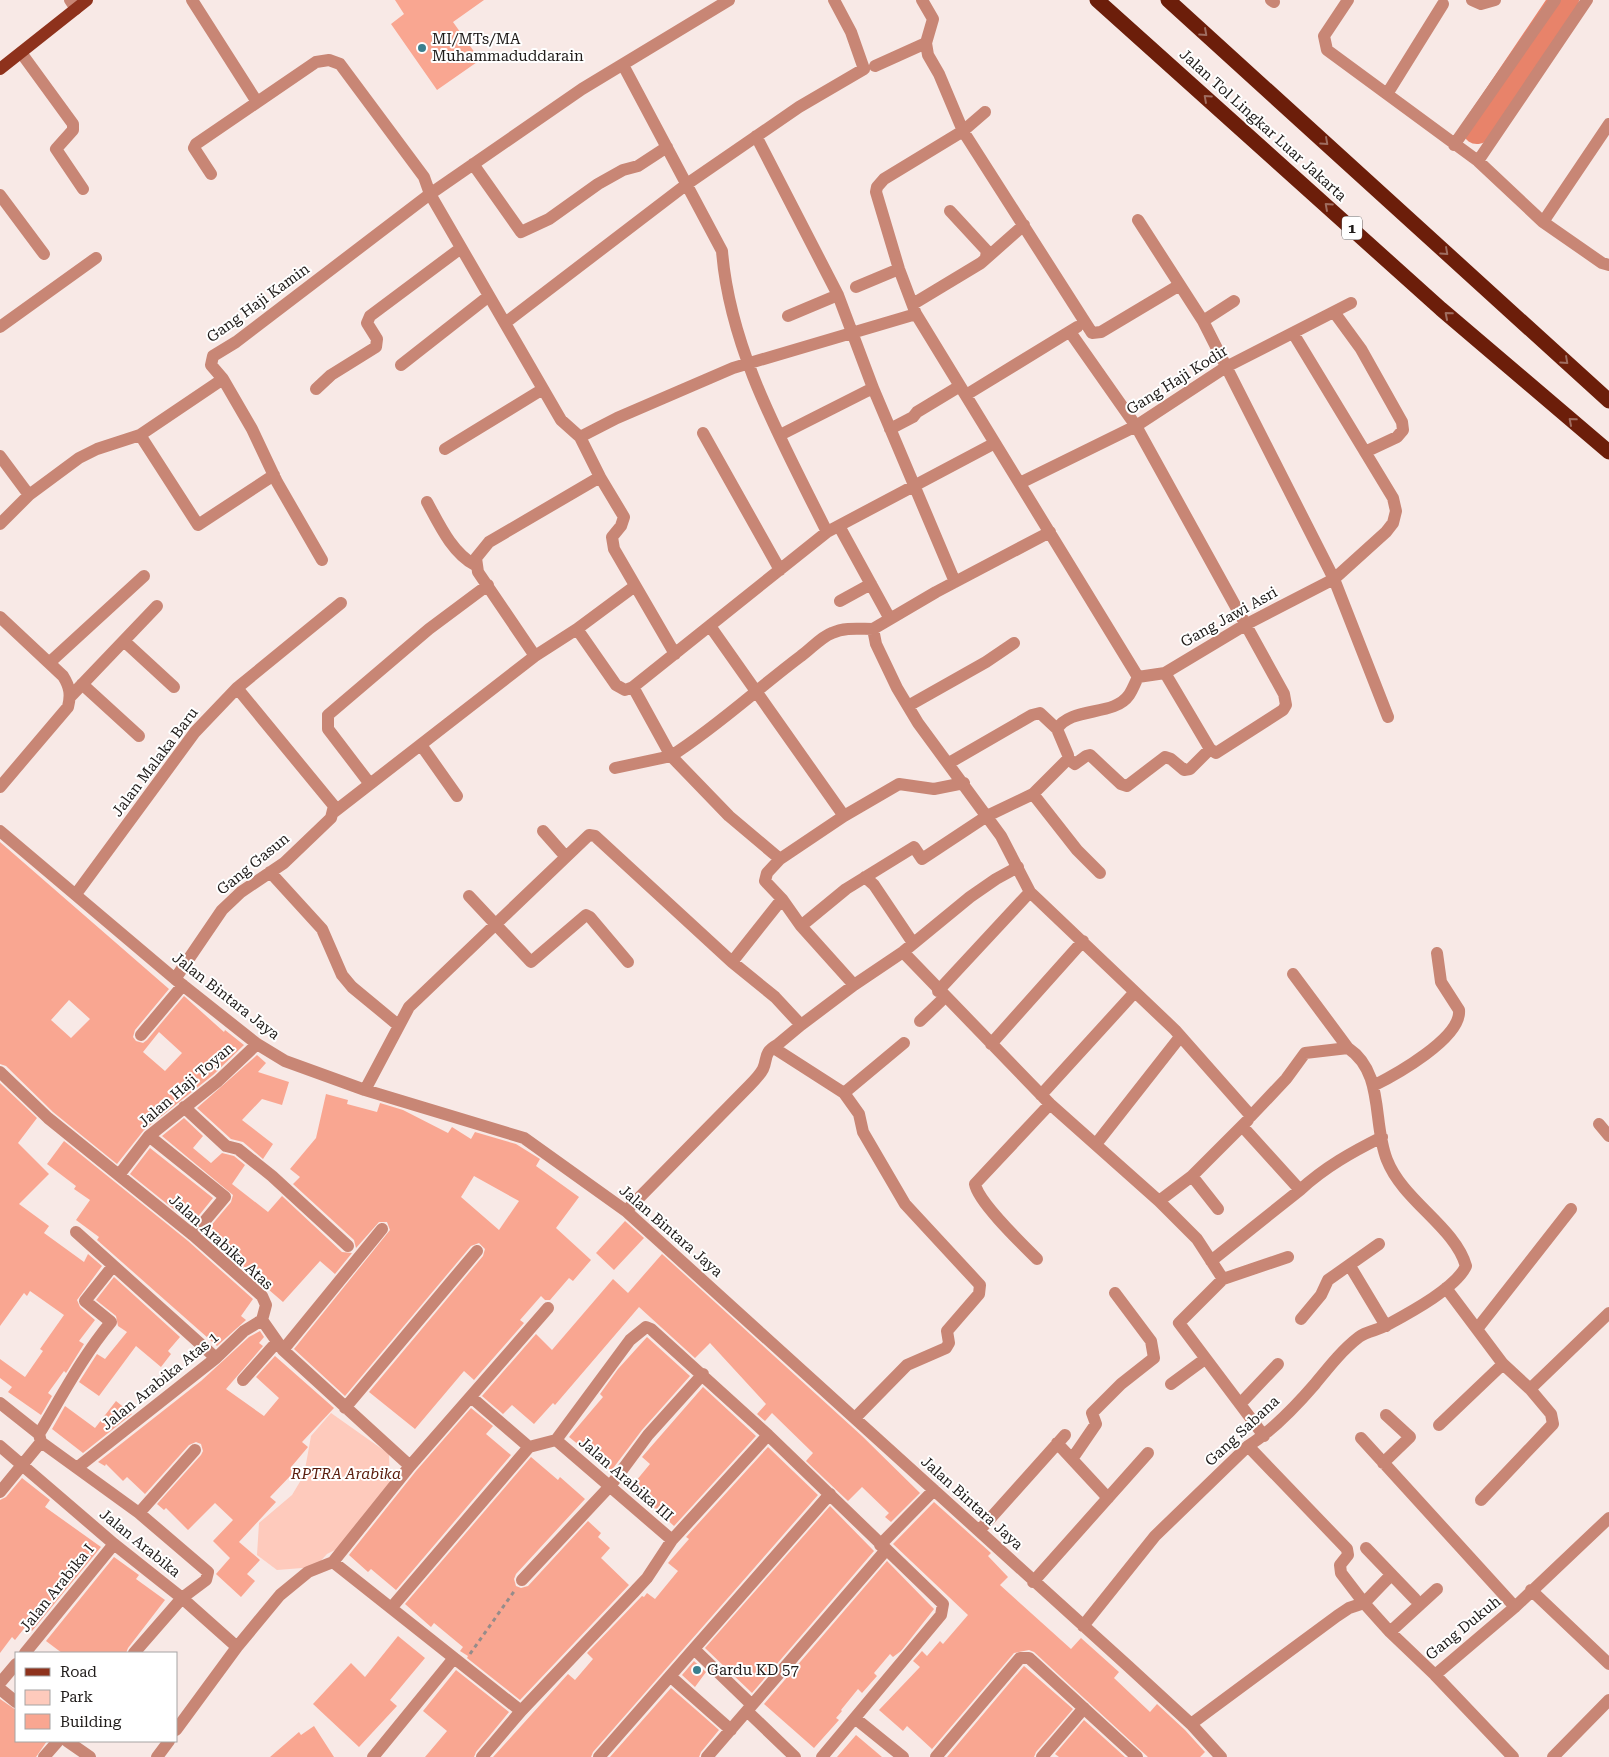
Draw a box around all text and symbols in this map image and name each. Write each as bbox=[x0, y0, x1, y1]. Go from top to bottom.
one-way arrow bbox=[1199, 27, 1208, 36]
place label: MI/MTs/MA Muhammaduddarain bbox=[432, 30, 584, 65]
marker: MI/MTs/MA Muhammaduddarain bbox=[416, 42, 428, 54]
street label: Jalan Tol Lingkar Luar Jakarta bbox=[1176, 45, 1350, 205]
one-way arrow bbox=[1203, 95, 1212, 104]
one-way arrow bbox=[1319, 136, 1328, 145]
one-way arrow bbox=[1324, 203, 1333, 212]
road number: 1 bbox=[1342, 217, 1362, 240]
one-way arrow bbox=[1439, 246, 1448, 255]
street label: Gang Haji Kamin bbox=[203, 260, 313, 346]
one-way arrow bbox=[1445, 312, 1454, 321]
street label: Gang Haji Kodir bbox=[1123, 342, 1231, 418]
one-way arrow bbox=[1559, 355, 1568, 364]
one-way arrow bbox=[1569, 418, 1578, 426]
street label: Gang Jawi Asri bbox=[1178, 583, 1281, 651]
street label: Jalan Malaka Baru bbox=[108, 703, 202, 820]
street label: Gang Gasun bbox=[213, 829, 293, 899]
street label: Jalan Bintara Jaya bbox=[169, 949, 283, 1043]
street label: Jalan Haji Toyan bbox=[135, 1039, 238, 1131]
street label: Jalan Bintara Jaya bbox=[616, 1181, 726, 1281]
street label: Jalan Arabika Atas bbox=[165, 1191, 277, 1293]
street label: Jalan Arabika Atas 1 bbox=[98, 1328, 222, 1434]
street label: Gang Sabana bbox=[1201, 1392, 1283, 1470]
street label: Jalan Arabika III bbox=[575, 1433, 677, 1525]
street label: Jalan Bintara Jaya bbox=[917, 1452, 1027, 1554]
park label: RPTRA Arabika bbox=[290, 1465, 401, 1483]
street label: Jalan Arabika bbox=[96, 1505, 184, 1581]
street label: Jalan Arabika I bbox=[16, 1540, 98, 1636]
street label: Gang Dukuh bbox=[1422, 1592, 1504, 1664]
legend bbox=[15, 1652, 178, 1742]
place label: Gardu KD 57 bbox=[707, 1661, 799, 1679]
text: Road bbox=[60, 1663, 97, 1681]
marker: Gardu KD 57 bbox=[691, 1664, 703, 1676]
text: Park bbox=[60, 1688, 94, 1706]
text: Building bbox=[60, 1713, 122, 1731]

